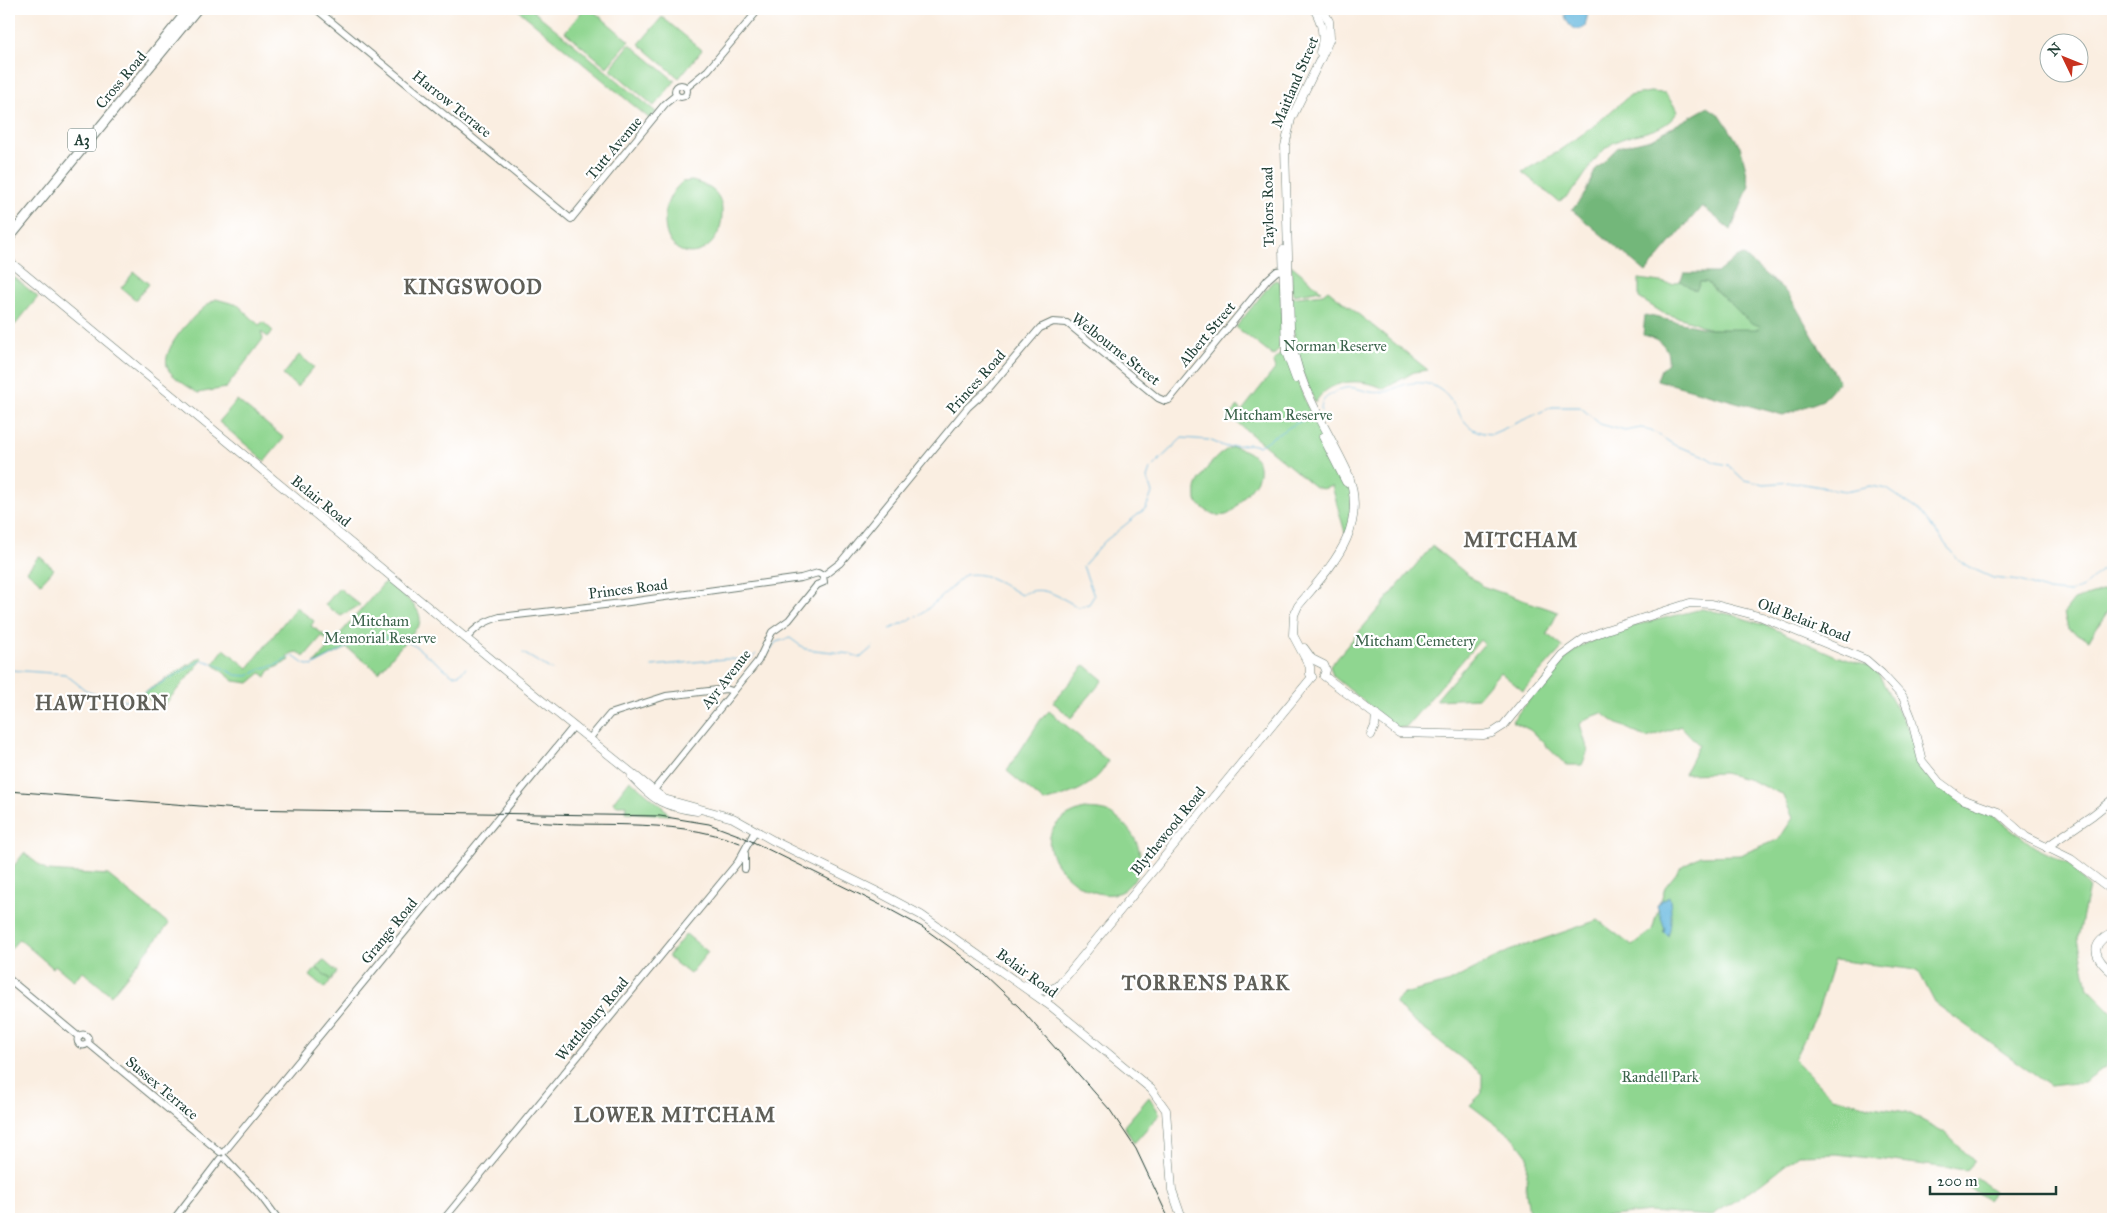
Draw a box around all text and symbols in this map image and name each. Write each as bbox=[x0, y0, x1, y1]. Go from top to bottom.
north arrow bbox=[2040, 32, 2090, 82]
street label: Maitland Street bbox=[1268, 33, 1323, 130]
text: N bbox=[2045, 39, 2065, 60]
street label: Cross Road bbox=[92, 47, 151, 112]
street label: Harrow Terrace bbox=[409, 67, 495, 141]
street label: Tutt Avenue bbox=[582, 113, 646, 183]
road number: A3 bbox=[68, 128, 96, 152]
street label: Taylors Road bbox=[1258, 166, 1278, 247]
district label: KINGSWOOD bbox=[403, 275, 543, 299]
street label: Albert Street bbox=[1174, 297, 1240, 371]
street label: Welbourne Street bbox=[1068, 309, 1164, 390]
park label: Norman Reserve bbox=[1283, 337, 1387, 355]
street label: Princes Road bbox=[943, 346, 1010, 418]
park label: Mitcham Reserve bbox=[1223, 406, 1333, 424]
street label: Belair Road bbox=[288, 472, 355, 531]
district label: MITCHAM bbox=[1464, 528, 1578, 552]
street label: Princes Road bbox=[587, 575, 669, 603]
street label: Old Belair Road bbox=[1755, 594, 1853, 646]
park label: Mitcham Memorial Reserve bbox=[324, 612, 436, 647]
park label: Mitcham Cemetery bbox=[1354, 632, 1477, 650]
street label: Ayr Avenue bbox=[697, 646, 755, 713]
district label: HAWTHORN bbox=[35, 691, 169, 715]
street label: Blythewood Road bbox=[1127, 783, 1209, 879]
street label: Grange Road bbox=[357, 894, 421, 968]
street label: Belair Road bbox=[993, 945, 1062, 1002]
district label: TORRENS PARK bbox=[1121, 971, 1290, 995]
street label: Wattlebury Road bbox=[552, 973, 633, 1065]
street label: Sussex Terrace bbox=[122, 1052, 202, 1124]
park label: Randell Park bbox=[1621, 1068, 1699, 1086]
district label: LOWER MITCHAM bbox=[574, 1103, 776, 1127]
scale bar bbox=[1930, 1163, 2056, 1195]
text: 200 m bbox=[1937, 1172, 1978, 1190]

